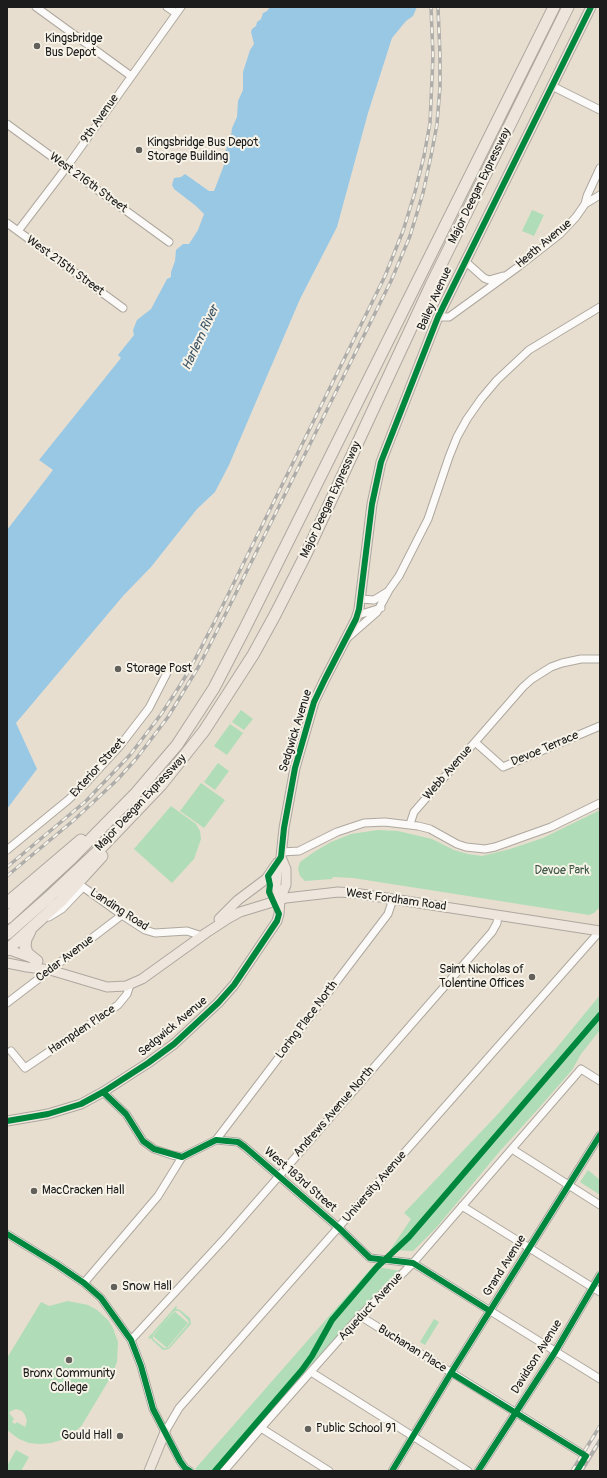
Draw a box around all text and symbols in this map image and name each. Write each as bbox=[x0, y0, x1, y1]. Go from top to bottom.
place label: Kingsbridge Bus Depot bbox=[45, 32, 103, 60]
marker: Kingsbridge Bus Depot bbox=[32, 41, 42, 51]
street label: 9th Avenue bbox=[78, 92, 122, 146]
street label: Major Deegan Expressway bbox=[446, 126, 514, 246]
place label: Kingsbridge Bus Depot Storage Building bbox=[147, 136, 258, 164]
marker: Kingsbridge Bus Depot Storage Building bbox=[134, 145, 144, 155]
street label: West 216th Street bbox=[46, 150, 130, 216]
street label: Heath Avenue bbox=[513, 217, 575, 271]
street label: West 215th Street bbox=[23, 233, 107, 299]
street label: Bailey Avenue bbox=[415, 265, 455, 333]
water label: Harlem River bbox=[179, 303, 223, 373]
street label: Major Deegan Expressway bbox=[298, 439, 364, 561]
place label: Storage Post bbox=[126, 662, 192, 676]
marker: Storage Post bbox=[113, 664, 123, 674]
street label: Sedgwick Avenue bbox=[277, 688, 315, 774]
street label: Devoe Terrace bbox=[509, 728, 581, 770]
street label: Exterior Street bbox=[68, 735, 128, 801]
street label: Webb Avenue bbox=[420, 743, 476, 803]
street label: Major Deegan Expressway bbox=[92, 752, 190, 854]
park label: Devoe Park bbox=[535, 864, 589, 878]
street label: Landing Road bbox=[87, 886, 151, 934]
street label: West Fordham Road bbox=[345, 886, 447, 914]
street label: Cedar Avenue bbox=[33, 933, 97, 985]
place label: Saint Nicholas of Tolentine Offices bbox=[439, 963, 524, 991]
marker: Saint Nicholas of Tolentine Offices bbox=[527, 972, 537, 982]
street label: Loring Place North bbox=[273, 978, 341, 1062]
street label: Sedgwick Avenue bbox=[136, 994, 210, 1060]
street label: Hampden Place bbox=[46, 1002, 118, 1058]
street label: Andrews Avenue North bbox=[291, 1064, 377, 1160]
street label: West 183rd Street bbox=[261, 1145, 339, 1215]
street label: University Avenue bbox=[340, 1148, 410, 1226]
place label: MacCracken Hall bbox=[42, 1184, 125, 1198]
marker: MacCracken Hall bbox=[29, 1186, 39, 1196]
street label: Grand Avenue bbox=[480, 1233, 530, 1299]
street label: Aqueduct Avenue bbox=[336, 1270, 406, 1344]
place label: Snow Hall bbox=[122, 1280, 172, 1294]
marker: Snow Hall bbox=[109, 1282, 119, 1292]
street label: Davidson Avenue bbox=[509, 1317, 565, 1397]
street label: Buchanan Place bbox=[375, 1322, 449, 1376]
marker: Bronx Community College bbox=[64, 1355, 74, 1365]
place label: Bronx Community College bbox=[23, 1367, 115, 1395]
place label: Public School 91 bbox=[316, 1422, 396, 1436]
marker: Public School 91 bbox=[303, 1424, 313, 1434]
place label: Gould Hall bbox=[61, 1429, 112, 1443]
marker: Gould Hall bbox=[115, 1431, 125, 1441]

